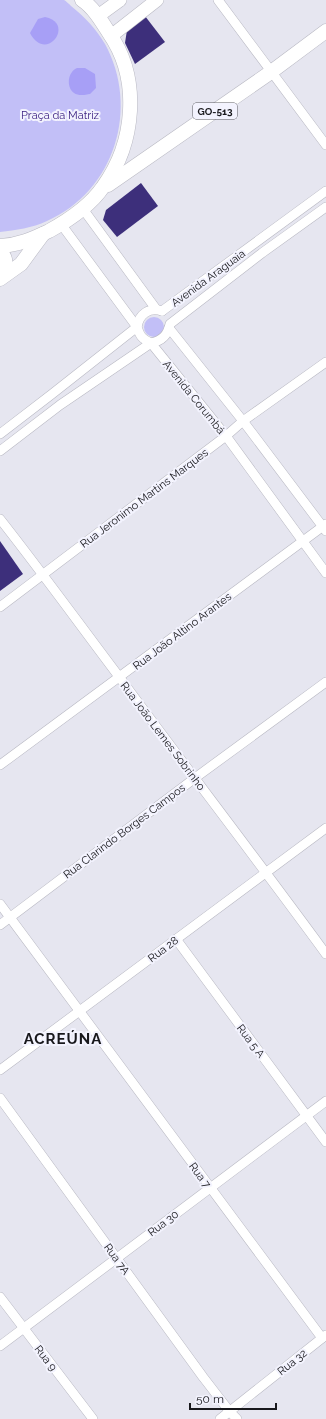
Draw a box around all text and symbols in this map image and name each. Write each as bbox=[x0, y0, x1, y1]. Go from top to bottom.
road number: GO-513 bbox=[193, 103, 237, 119]
park label: Praça da Matriz bbox=[21, 109, 100, 122]
street label: Avenida Araguaia bbox=[169, 247, 248, 310]
street label: Avenida Corumbá bbox=[160, 358, 227, 437]
street label: Rua Jeronimo Martins Marques bbox=[78, 446, 211, 551]
street label: Rua João Altino Arantes bbox=[131, 590, 234, 673]
street label: Rua João Lemes Sobrinho bbox=[118, 680, 208, 793]
street label: Rua Clarindo Borges Campos bbox=[61, 781, 188, 881]
street label: Rua 28 bbox=[146, 934, 181, 965]
street label: Rua 5 A bbox=[234, 1022, 268, 1061]
district label: ACREÚNA bbox=[24, 1030, 102, 1048]
street label: Rua 7 bbox=[186, 1160, 213, 1191]
street label: Rua 30 bbox=[145, 1208, 181, 1239]
street label: Rua 7A bbox=[101, 1241, 133, 1278]
street label: Rua 9 bbox=[32, 1343, 60, 1374]
street label: Rua 32 bbox=[275, 1346, 310, 1378]
scale bar bbox=[190, 1385, 276, 1411]
text: 50 m bbox=[196, 1392, 224, 1406]

